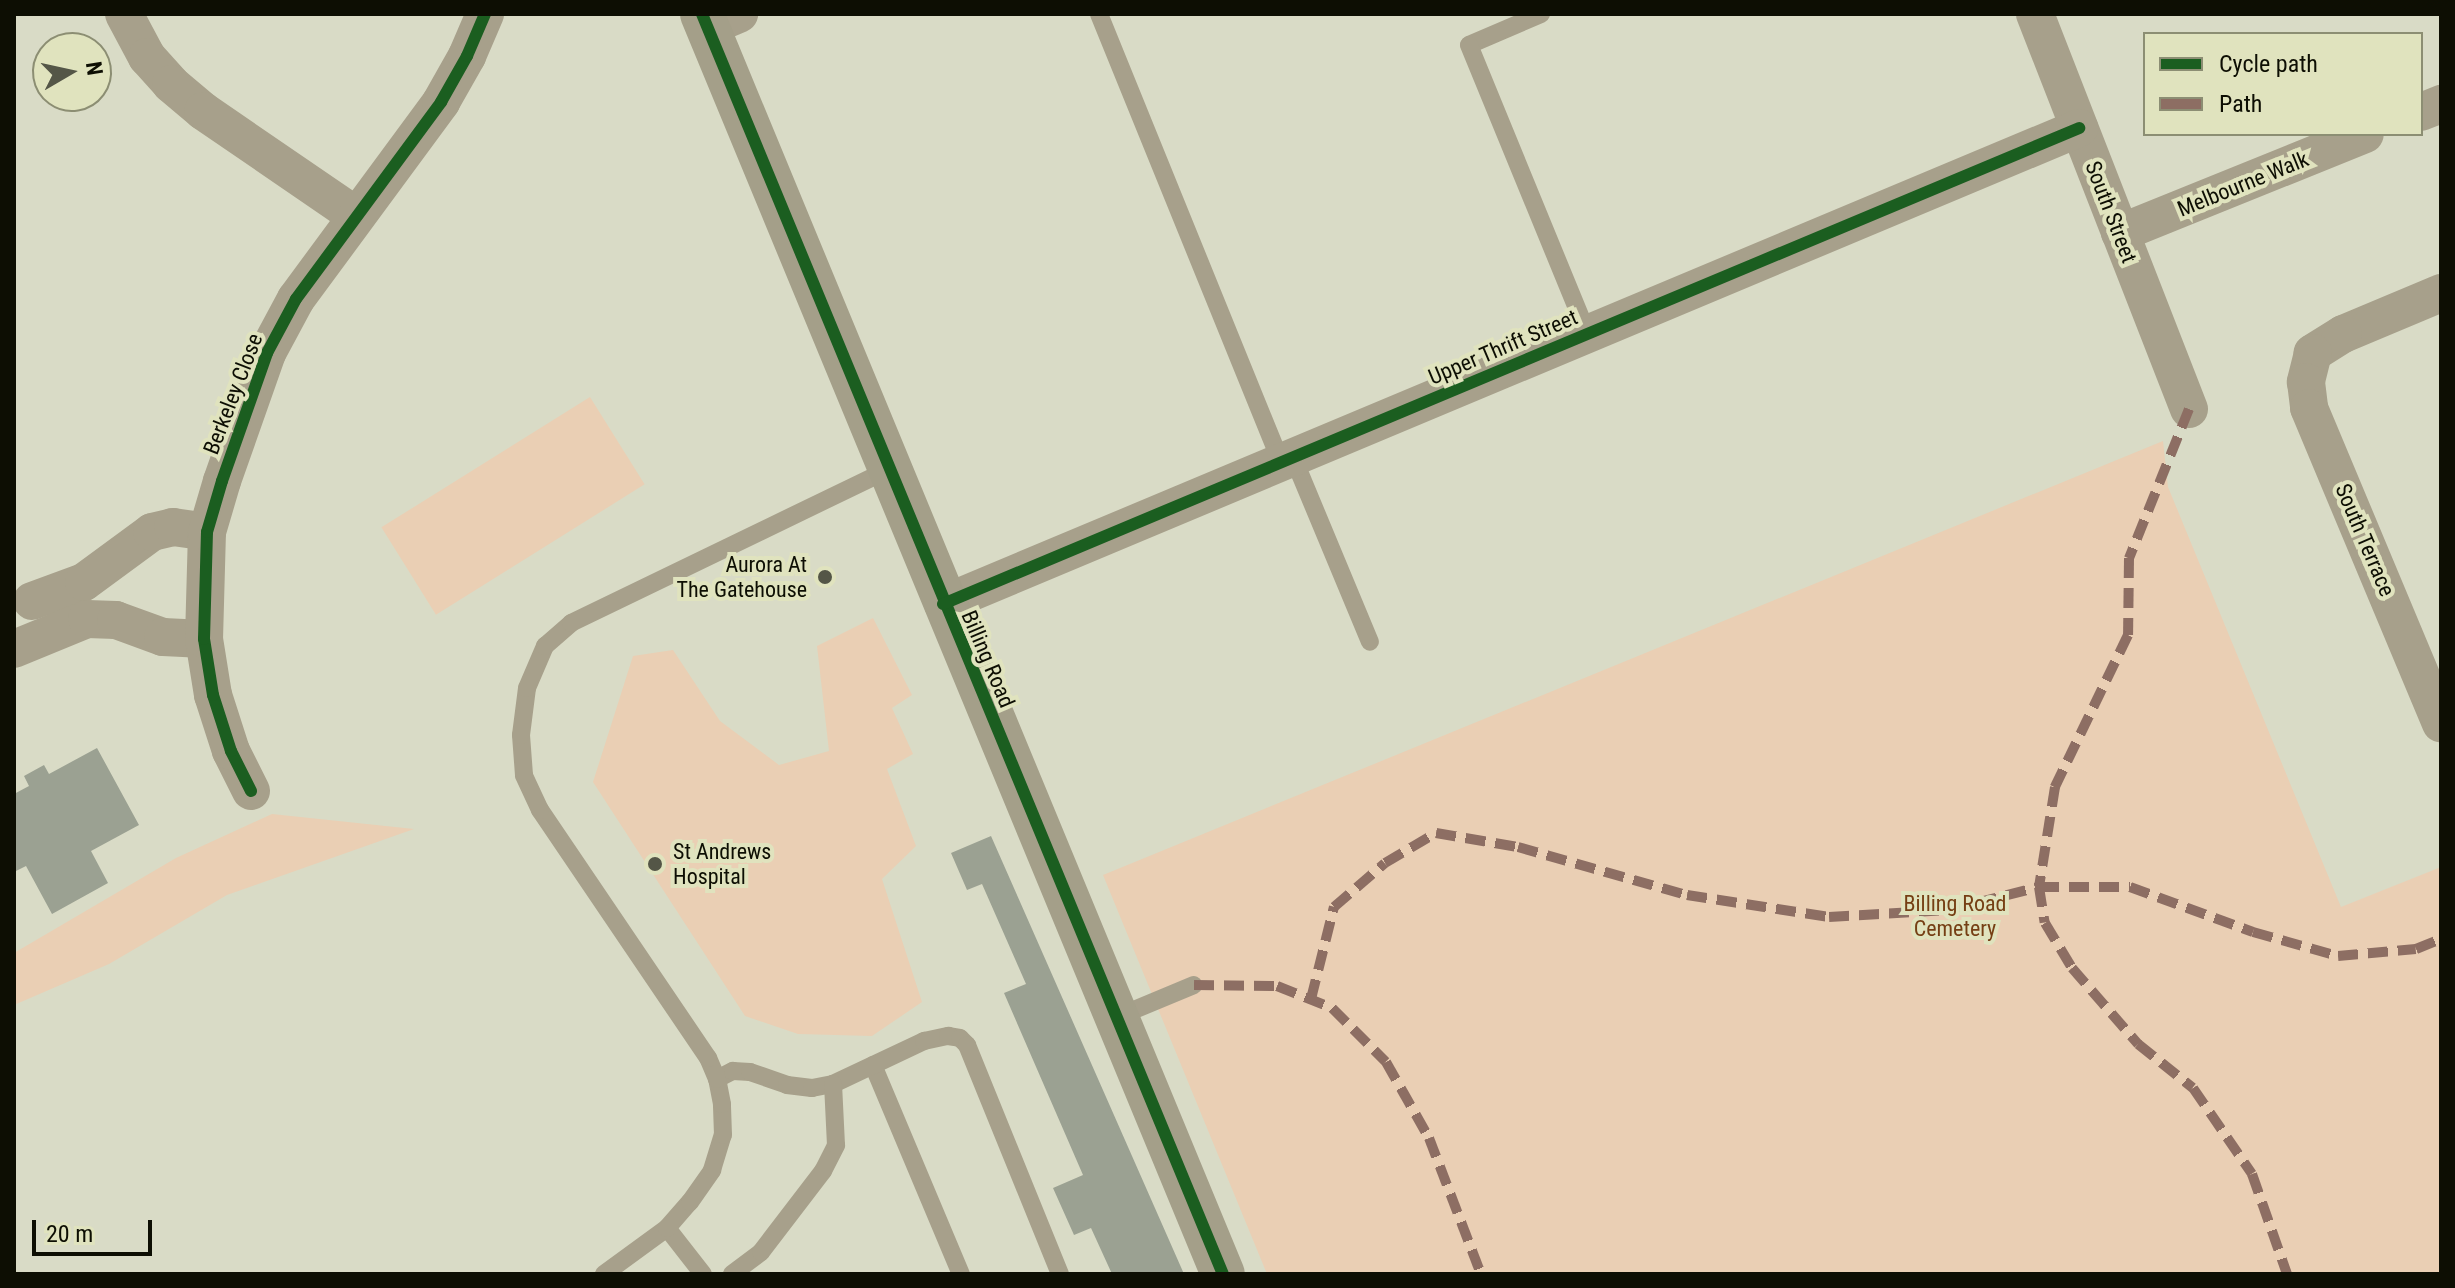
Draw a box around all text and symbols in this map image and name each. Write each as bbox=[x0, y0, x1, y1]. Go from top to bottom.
north arrow bbox=[32, 32, 112, 112]
legend bbox=[2143, 32, 2423, 136]
text: Cycle path bbox=[2219, 50, 2318, 78]
text: N bbox=[81, 60, 108, 77]
text: Path bbox=[2219, 90, 2262, 118]
street label: Melbourne Walk bbox=[2174, 146, 2312, 222]
street label: South Street bbox=[2080, 157, 2142, 267]
street label: Upper Thrift Street bbox=[1424, 304, 1582, 390]
street label: Berkeley Close bbox=[198, 330, 268, 458]
street label: South Terrace bbox=[2329, 480, 2401, 600]
place label: Aurora At The Gatehouse bbox=[677, 551, 807, 602]
marker: Aurora At The Gatehouse bbox=[814, 566, 836, 588]
street label: Billing Road bbox=[956, 606, 1020, 712]
place label: St Andrews Hospital bbox=[673, 838, 771, 890]
marker: St Andrews Hospital bbox=[644, 853, 666, 875]
park label: Billing Road Cemetery bbox=[1904, 890, 2006, 942]
scale bar bbox=[36, 1204, 156, 1254]
text: 20 m bbox=[46, 1220, 93, 1248]

